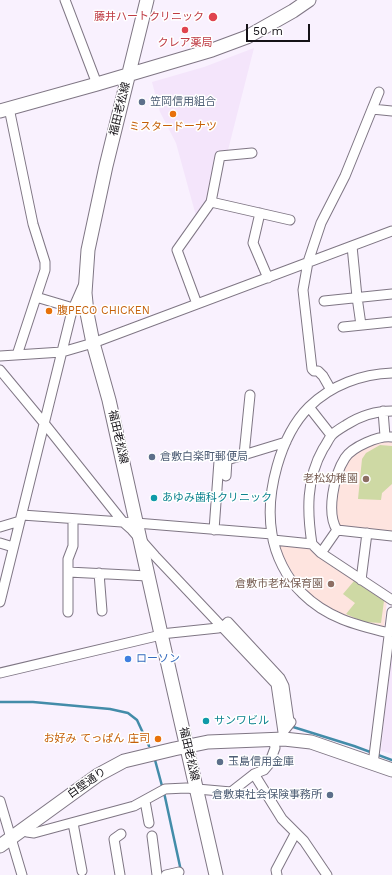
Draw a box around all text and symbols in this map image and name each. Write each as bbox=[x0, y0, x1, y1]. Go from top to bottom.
place label: 藤井ハートクリニック bbox=[94, 10, 204, 24]
marker: 藤井ハートクリニック bbox=[207, 11, 219, 23]
scale bar bbox=[248, 16, 312, 42]
text: 50 m bbox=[253, 24, 283, 38]
marker: クレア薬局 bbox=[180, 25, 190, 35]
place label: クレア薬局 bbox=[158, 36, 212, 50]
street label: 福田老松線 bbox=[107, 81, 133, 137]
place label: 笠岡信用組合 bbox=[150, 95, 216, 109]
marker: 笠岡信用組合 bbox=[137, 97, 147, 107]
marker: ミスタードーナツ bbox=[168, 109, 178, 119]
place label: ミスタードーナツ bbox=[129, 120, 217, 134]
place label: 腹PECO CHICKEN bbox=[57, 304, 150, 318]
marker: 腹PECO CHICKEN bbox=[44, 306, 54, 316]
street label: 福田老松線 bbox=[105, 409, 131, 465]
place label: 倉敷白楽町郵便局 bbox=[160, 450, 248, 464]
marker: 倉敷白楽町郵便局 bbox=[147, 452, 157, 462]
place label: 老松幼稚園 bbox=[303, 472, 358, 486]
marker: 老松幼稚園 bbox=[361, 474, 371, 484]
place label: あゆみ歯科クリニック bbox=[162, 491, 272, 505]
marker: あゆみ歯科クリニック bbox=[149, 493, 159, 503]
place label: 倉敷市老松保育園 bbox=[235, 577, 323, 591]
marker: 倉敷市老松保育園 bbox=[326, 579, 336, 589]
place label: ローソン bbox=[136, 652, 180, 666]
marker: ローソン bbox=[123, 654, 133, 664]
place label: サンワビル bbox=[214, 714, 269, 728]
marker: サンワビル bbox=[201, 716, 211, 726]
street label: 福田老松線 bbox=[176, 726, 202, 782]
place label: お好み てっぱん 庄司 bbox=[43, 732, 150, 746]
marker: お好み てっぱん 庄司 bbox=[153, 734, 163, 744]
place label: 玉島信用金庫 bbox=[228, 755, 294, 769]
marker: 玉島信用金庫 bbox=[215, 757, 225, 767]
street label: 白壁通り bbox=[65, 765, 109, 801]
place label: 倉敷東社会保険事務所 bbox=[212, 788, 322, 802]
marker: 倉敷東社会保険事務所 bbox=[325, 790, 335, 800]

